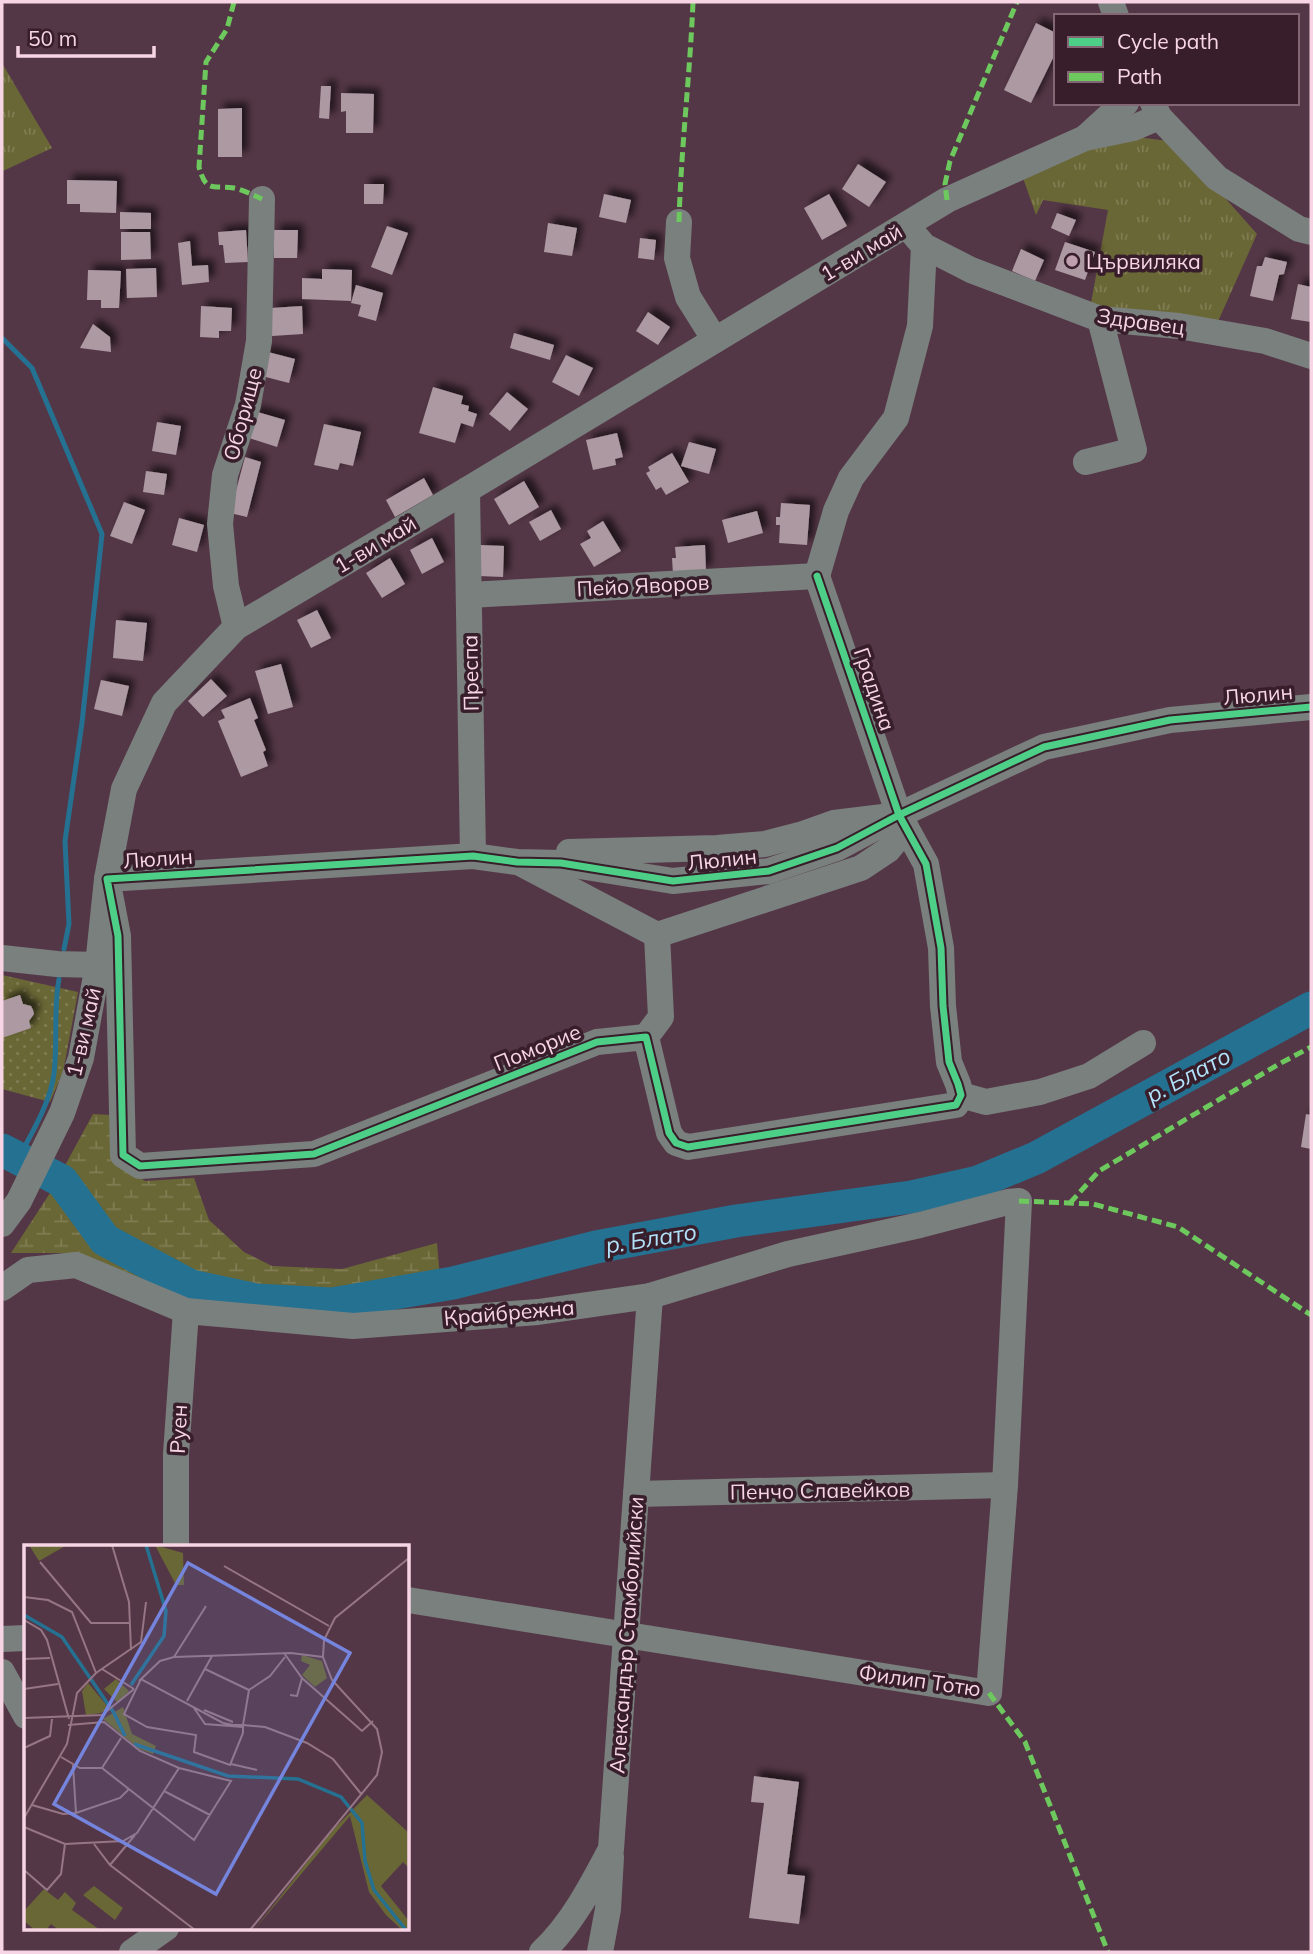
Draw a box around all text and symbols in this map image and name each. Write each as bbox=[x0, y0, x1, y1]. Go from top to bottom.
scale bar bbox=[18, 14, 154, 58]
legend bbox=[1054, 14, 1299, 105]
text: 50 m bbox=[28, 25, 77, 51]
text: Cycle path bbox=[1117, 28, 1219, 54]
text: Path bbox=[1117, 63, 1162, 89]
street label: 1-ви май bbox=[815, 217, 907, 287]
place label: Цървиляка bbox=[1086, 248, 1201, 274]
marker: Цървиляка bbox=[1064, 253, 1080, 269]
street label: Здравец bbox=[1095, 302, 1187, 340]
street label: Оборище bbox=[217, 365, 267, 463]
street label: 1-ви май bbox=[329, 509, 421, 579]
street label: Пейо Яворов bbox=[576, 569, 710, 601]
street label: Преспа bbox=[456, 635, 484, 711]
street label: Градина bbox=[849, 644, 901, 734]
street label: Люлин bbox=[1222, 678, 1294, 710]
street label: Люлин bbox=[686, 842, 758, 876]
street label: Люлин bbox=[122, 843, 194, 873]
street label: 1-ви май bbox=[60, 985, 106, 1079]
street label: Поморие bbox=[490, 1018, 584, 1076]
water label: р. Блато bbox=[1141, 1041, 1235, 1109]
water label: р. Блато bbox=[603, 1217, 699, 1259]
street label: Крайбрежна bbox=[443, 1293, 575, 1331]
street label: Руен bbox=[164, 1404, 192, 1454]
street label: Пенчо Славейков bbox=[730, 1475, 910, 1505]
street label: Александър Стамболийски bbox=[603, 1496, 649, 1774]
inset map bbox=[24, 1545, 410, 1930]
street label: Филип Тотю bbox=[857, 1659, 983, 1701]

